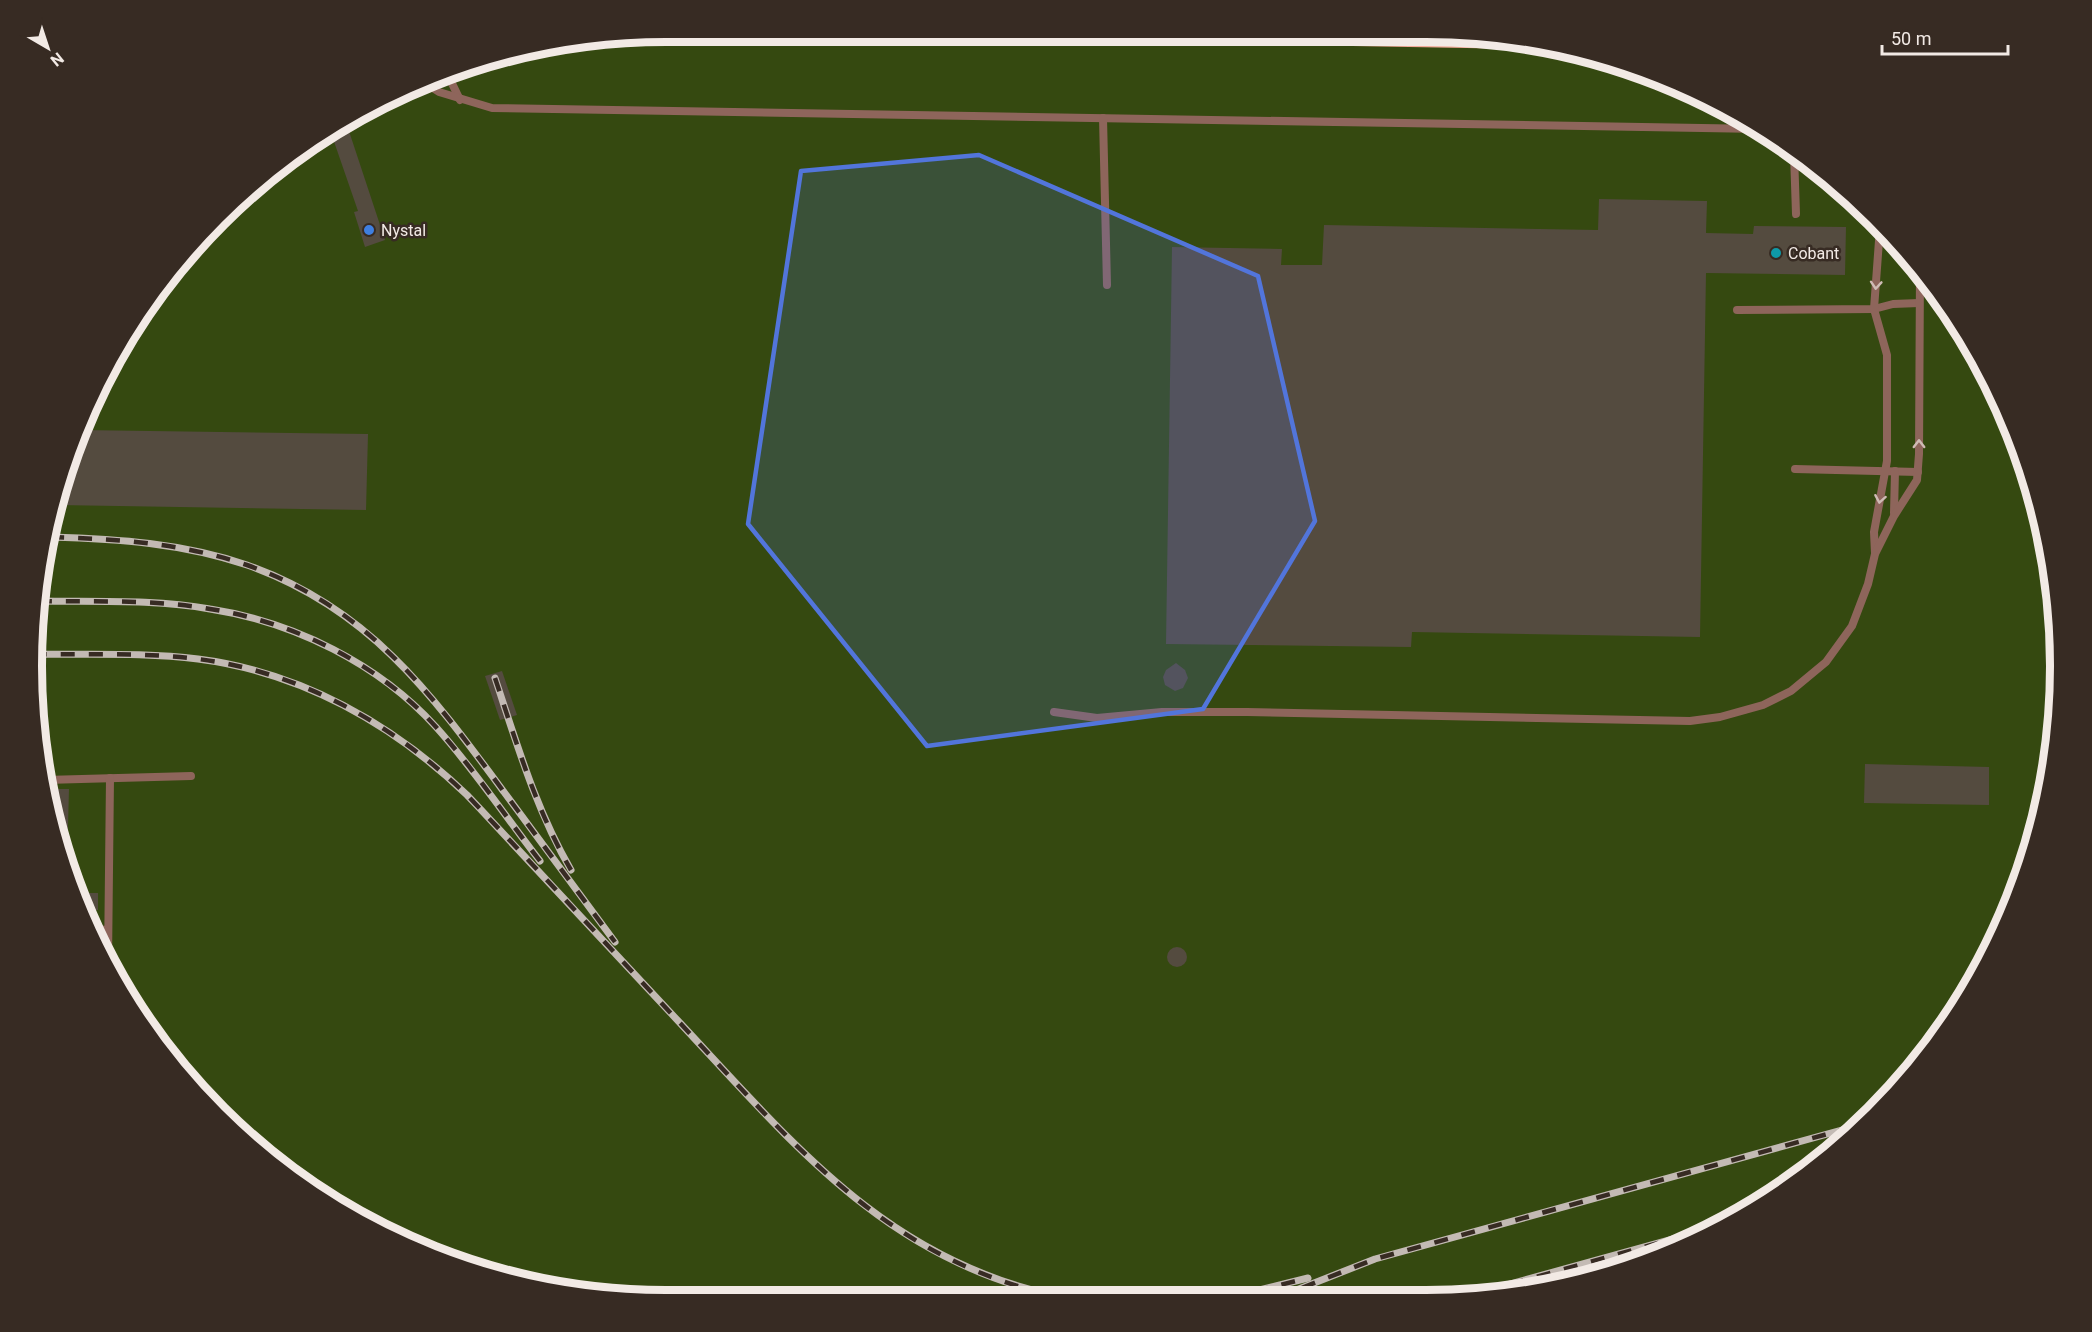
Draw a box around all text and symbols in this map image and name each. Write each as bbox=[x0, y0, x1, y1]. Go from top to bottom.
north arrow bbox=[18, 18, 78, 78]
scale bar bbox=[1882, 18, 2008, 56]
text: 50 m bbox=[1891, 28, 1931, 49]
text: N bbox=[47, 48, 67, 70]
place label: Nystal bbox=[381, 221, 426, 240]
marker: Nystal bbox=[362, 223, 376, 237]
place label: Cobant bbox=[1788, 244, 1839, 263]
marker: Cobant bbox=[1769, 246, 1783, 260]
one-way arrow bbox=[1869, 281, 1882, 290]
one-way arrow bbox=[1913, 439, 1925, 448]
one-way arrow bbox=[1874, 493, 1887, 503]

